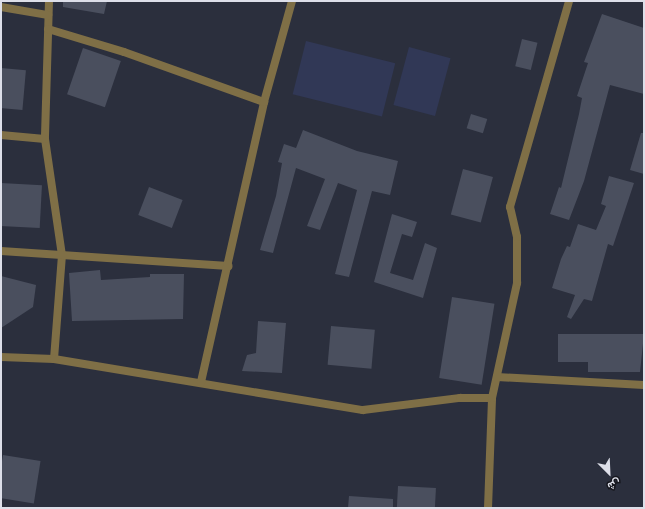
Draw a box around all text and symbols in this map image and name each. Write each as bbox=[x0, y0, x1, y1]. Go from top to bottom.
north arrow bbox=[589, 453, 629, 493]
text: ش bbox=[605, 476, 623, 493]

